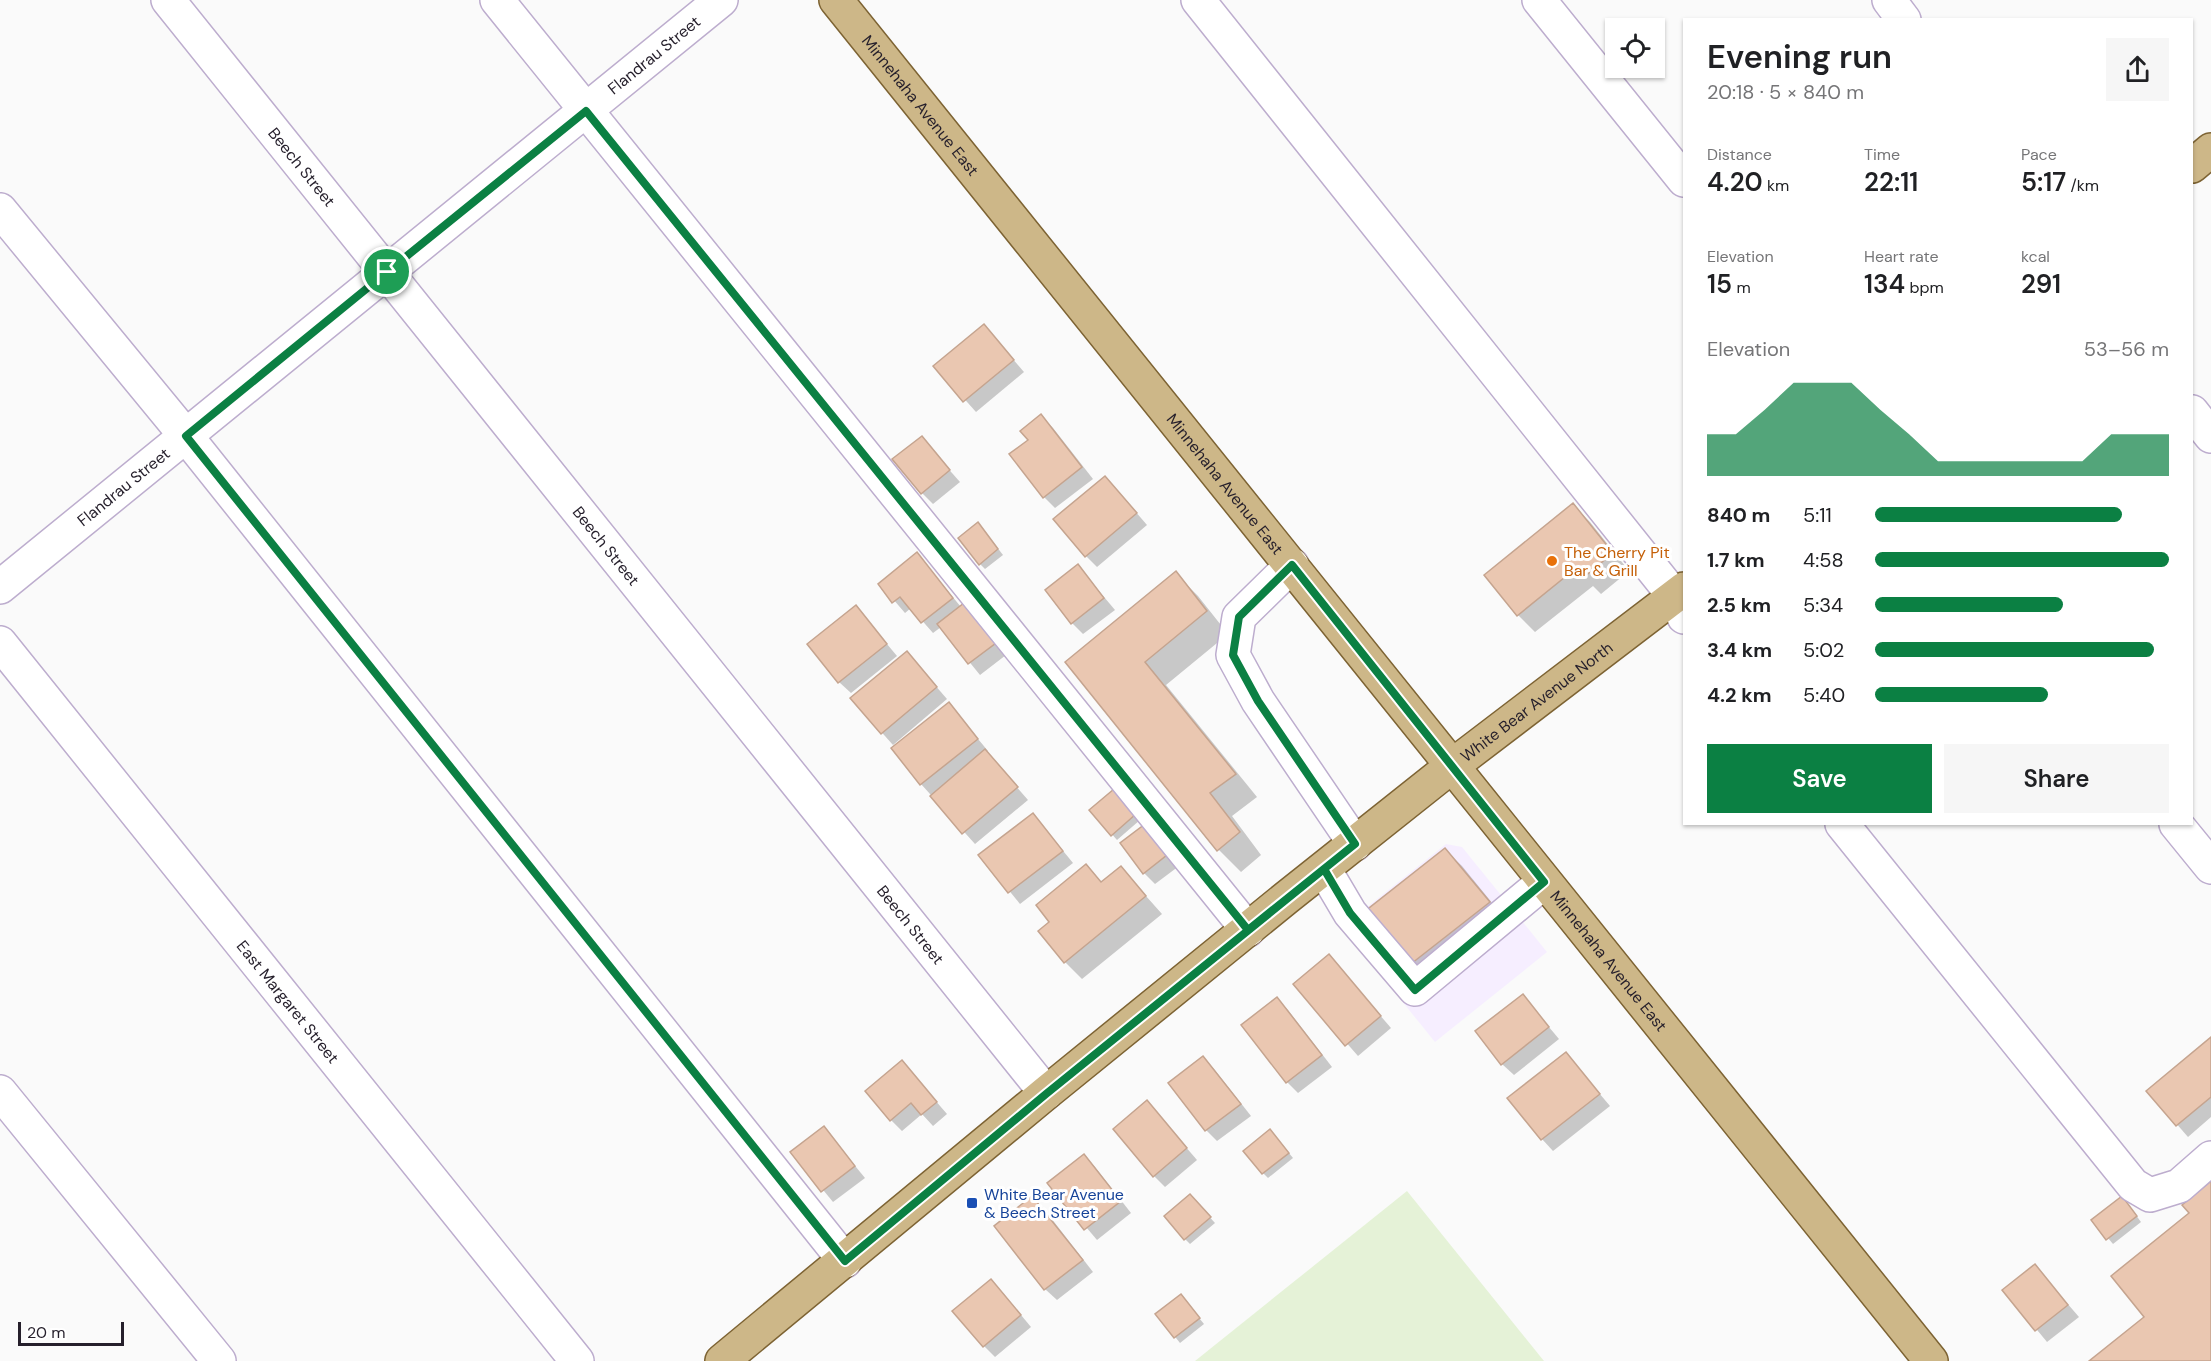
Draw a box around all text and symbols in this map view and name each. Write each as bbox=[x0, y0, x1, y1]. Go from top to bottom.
street label: Flandrau Street bbox=[603, 11, 704, 99]
map controls bbox=[1605, 18, 1665, 78]
button: locate bbox=[1605, 18, 1665, 78]
street label: Minnehaha Avenue East bbox=[858, 30, 984, 180]
text: Evening run bbox=[1707, 35, 1892, 78]
button: share bbox=[2106, 38, 2169, 101]
text: 20:18 · 5 × 840 m bbox=[1707, 79, 1864, 105]
street label: Beech Street bbox=[264, 123, 340, 211]
text: Distance bbox=[1707, 144, 1772, 165]
text: Time bbox=[1864, 144, 1900, 165]
text: Pace bbox=[2021, 144, 2057, 165]
text: 4.20 bbox=[1707, 165, 1763, 199]
text: 22:11 bbox=[1864, 165, 1918, 199]
text: 5:17 bbox=[2021, 165, 2066, 199]
text: km bbox=[1763, 175, 1789, 196]
text: /km bbox=[2066, 175, 2099, 196]
pin bbox=[361, 246, 412, 297]
text: Elevation bbox=[1707, 246, 1774, 267]
text: Heart rate bbox=[1864, 246, 1939, 267]
text: kcal bbox=[2021, 246, 2050, 267]
icon: arrive bbox=[370, 255, 403, 288]
text: 15 bbox=[1707, 267, 1732, 301]
text: 134 bbox=[1864, 267, 1905, 301]
text: 291 bbox=[2021, 267, 2061, 301]
text: m bbox=[1732, 277, 1751, 298]
text: bpm bbox=[1905, 277, 1944, 298]
text: Elevation bbox=[1707, 336, 1790, 362]
text: 53–56 m bbox=[2084, 336, 2169, 362]
street label: Minnehaha Avenue East bbox=[1162, 409, 1288, 559]
street label: Flandrau Street bbox=[73, 443, 174, 531]
street label: Beech Street bbox=[568, 502, 645, 590]
text: 840 m bbox=[1707, 502, 1770, 528]
text: 5:11 bbox=[1803, 502, 1832, 528]
place label: The Cherry Pit Bar & Grill bbox=[1564, 542, 1670, 581]
text: 1.7 km bbox=[1707, 547, 1765, 573]
text: 4:58 bbox=[1803, 547, 1844, 573]
marker: The Cherry Pit Bar & Grill bbox=[1545, 554, 1559, 568]
text: 2.5 km bbox=[1707, 592, 1771, 618]
text: 5:34 bbox=[1803, 592, 1843, 618]
street label: White Bear Avenue North bbox=[1456, 637, 1617, 766]
text: 3.4 km bbox=[1707, 637, 1772, 663]
text: 5:02 bbox=[1803, 637, 1844, 663]
text: 4.2 km bbox=[1707, 682, 1772, 708]
text: 5:40 bbox=[1803, 682, 1845, 708]
button: Save bbox=[1707, 744, 1932, 813]
button: Share bbox=[1944, 744, 2169, 813]
street label: Beech Street bbox=[873, 881, 949, 969]
street label: Minnehaha Avenue East bbox=[1546, 886, 1672, 1036]
street label: East Margaret Street bbox=[232, 936, 344, 1067]
place label: White Bear Avenue & Beech Street bbox=[984, 1184, 1124, 1223]
marker: White Bear Avenue & Beech Street bbox=[965, 1196, 979, 1210]
scale bar bbox=[18, 1319, 124, 1346]
text: 20 m bbox=[27, 1322, 66, 1343]

